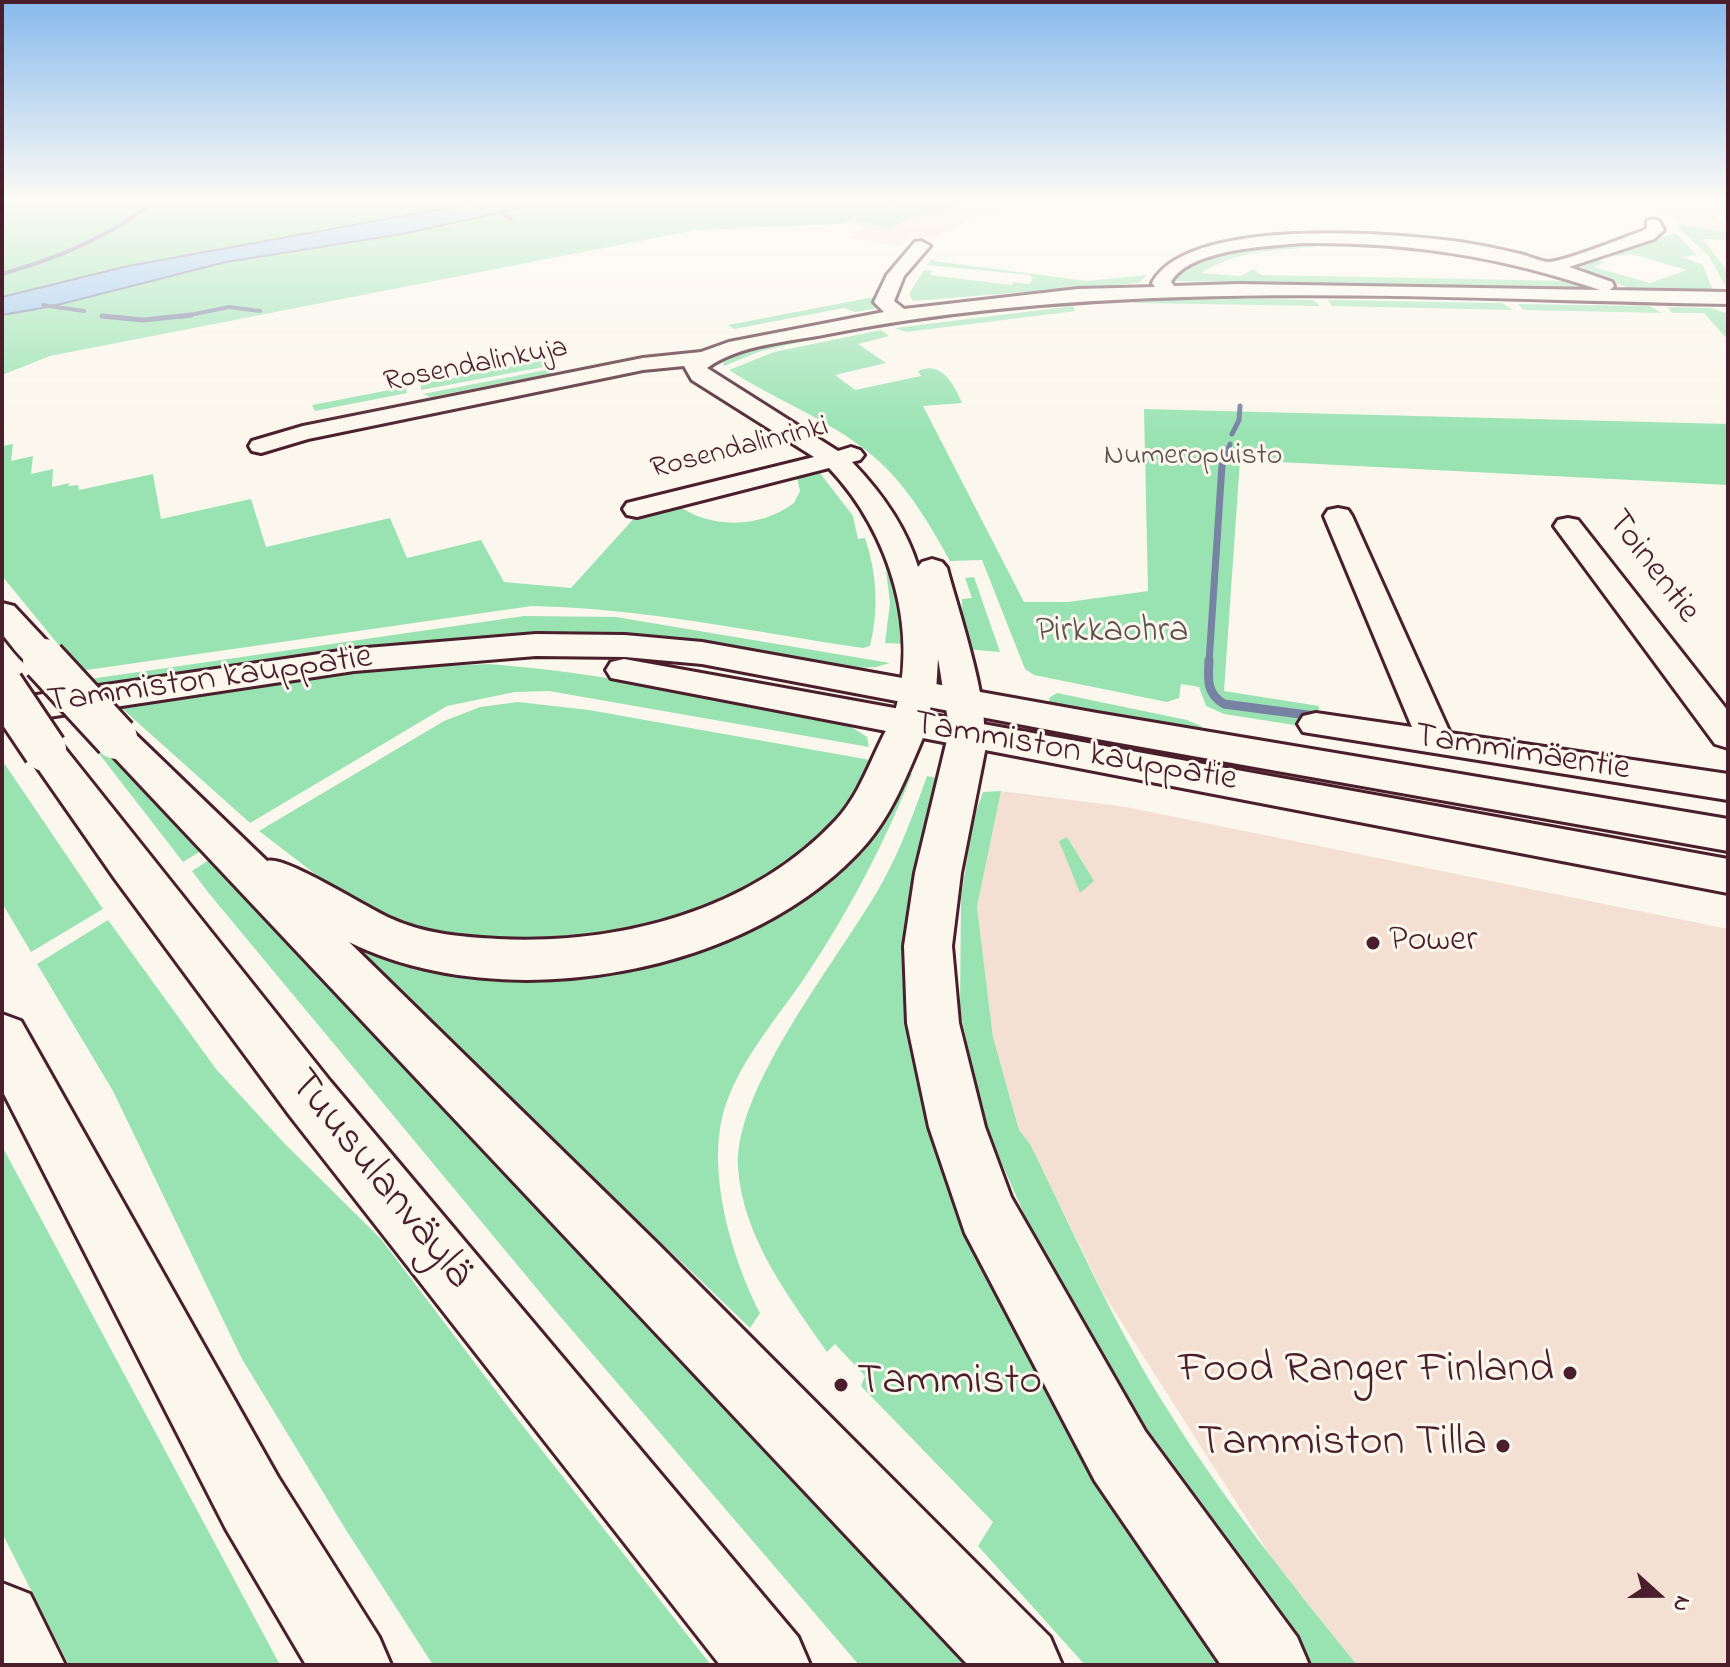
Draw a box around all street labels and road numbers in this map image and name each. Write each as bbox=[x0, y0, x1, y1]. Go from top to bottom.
street label: Rosendalinkuja bbox=[381, 332, 571, 402]
street label: Rosendalinrinki bbox=[647, 411, 833, 489]
street label: Toinentie bbox=[1594, 503, 1708, 633]
street label: Tammiston kauppatie bbox=[45, 638, 375, 726]
street label: Tammiston kauppatie bbox=[910, 704, 1240, 804]
street label: Tammimäentie bbox=[1411, 717, 1633, 793]
street label: Tuusulanväylä bbox=[274, 1061, 482, 1301]

